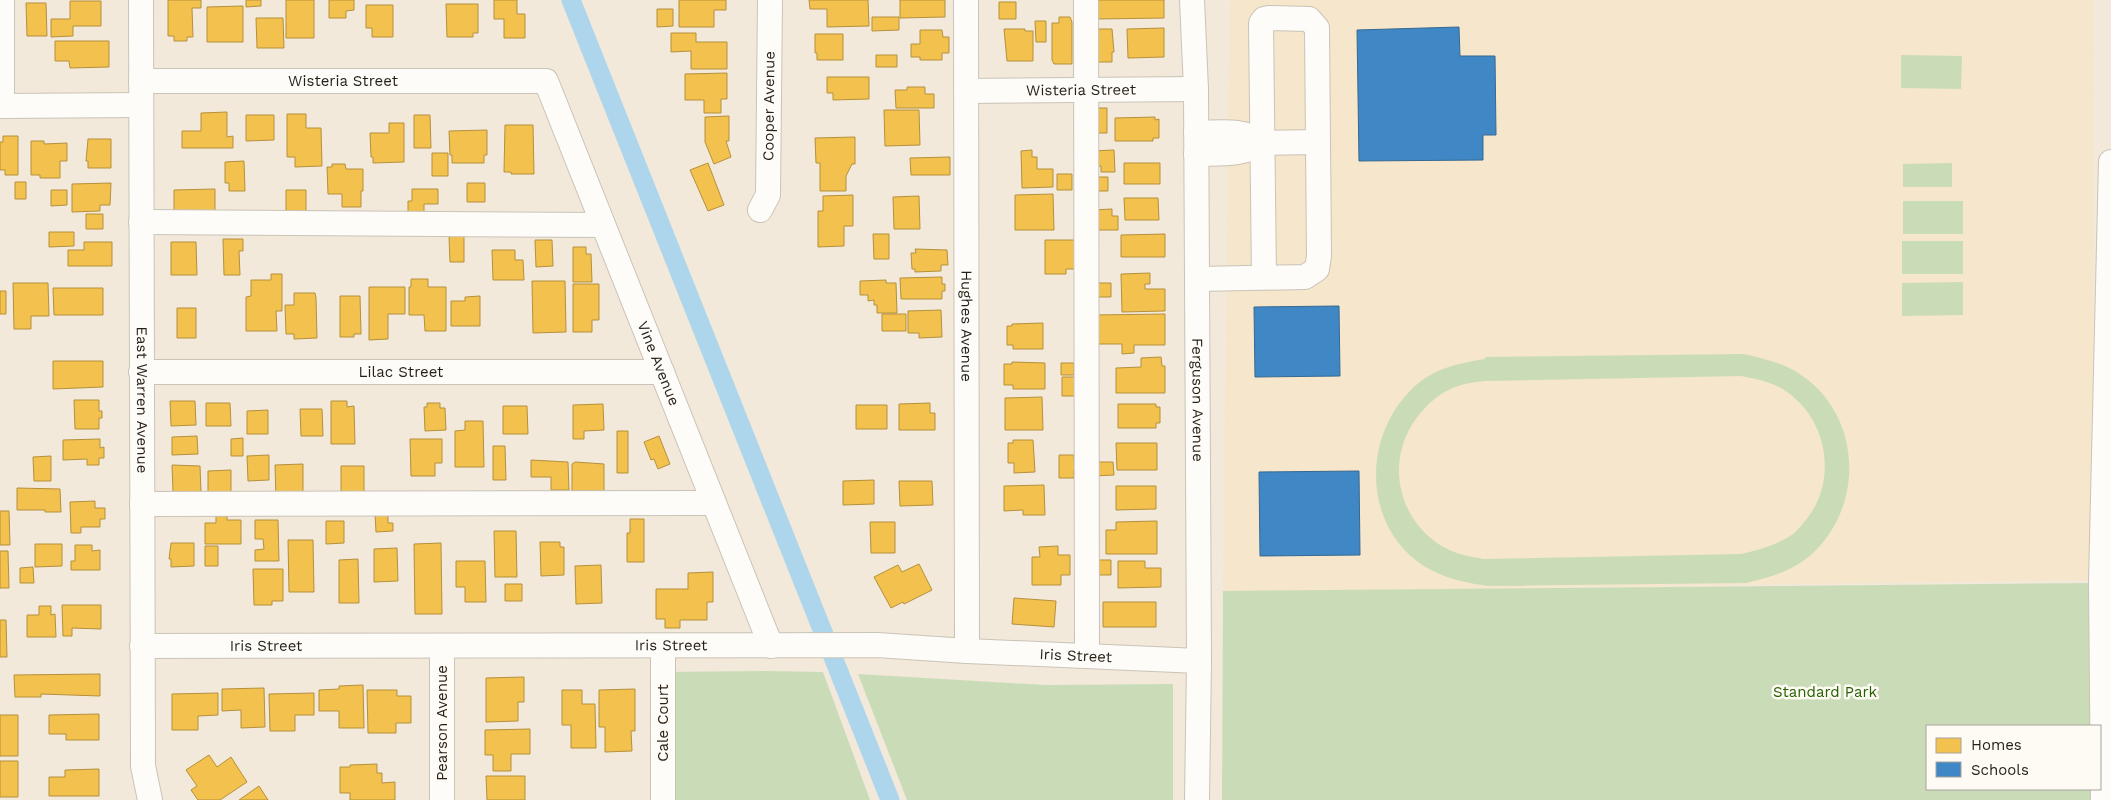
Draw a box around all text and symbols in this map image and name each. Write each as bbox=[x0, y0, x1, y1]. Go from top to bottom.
street label: Cooper Avenue bbox=[759, 51, 778, 161]
street label: Wisteria Street bbox=[288, 72, 399, 90]
street label: Wisteria Street bbox=[1026, 81, 1137, 99]
street label: Hughes Avenue bbox=[957, 270, 976, 382]
street label: Vine Avenue bbox=[634, 319, 683, 408]
street label: East Warren Avenue bbox=[133, 326, 151, 473]
street label: Ferguson Avenue bbox=[1188, 338, 1207, 462]
street label: Lilac Street bbox=[359, 363, 444, 381]
street label: Iris Street bbox=[635, 636, 708, 654]
street label: Iris Street bbox=[230, 637, 303, 655]
street label: Iris Street bbox=[1039, 645, 1113, 666]
street label: Pearson Avenue bbox=[433, 665, 451, 781]
street label: Cale Court bbox=[654, 683, 672, 762]
park label: Standard Park bbox=[1773, 683, 1878, 701]
legend bbox=[1926, 725, 2101, 790]
text: Homes bbox=[1971, 736, 2022, 754]
text: Schools bbox=[1971, 761, 2029, 779]

